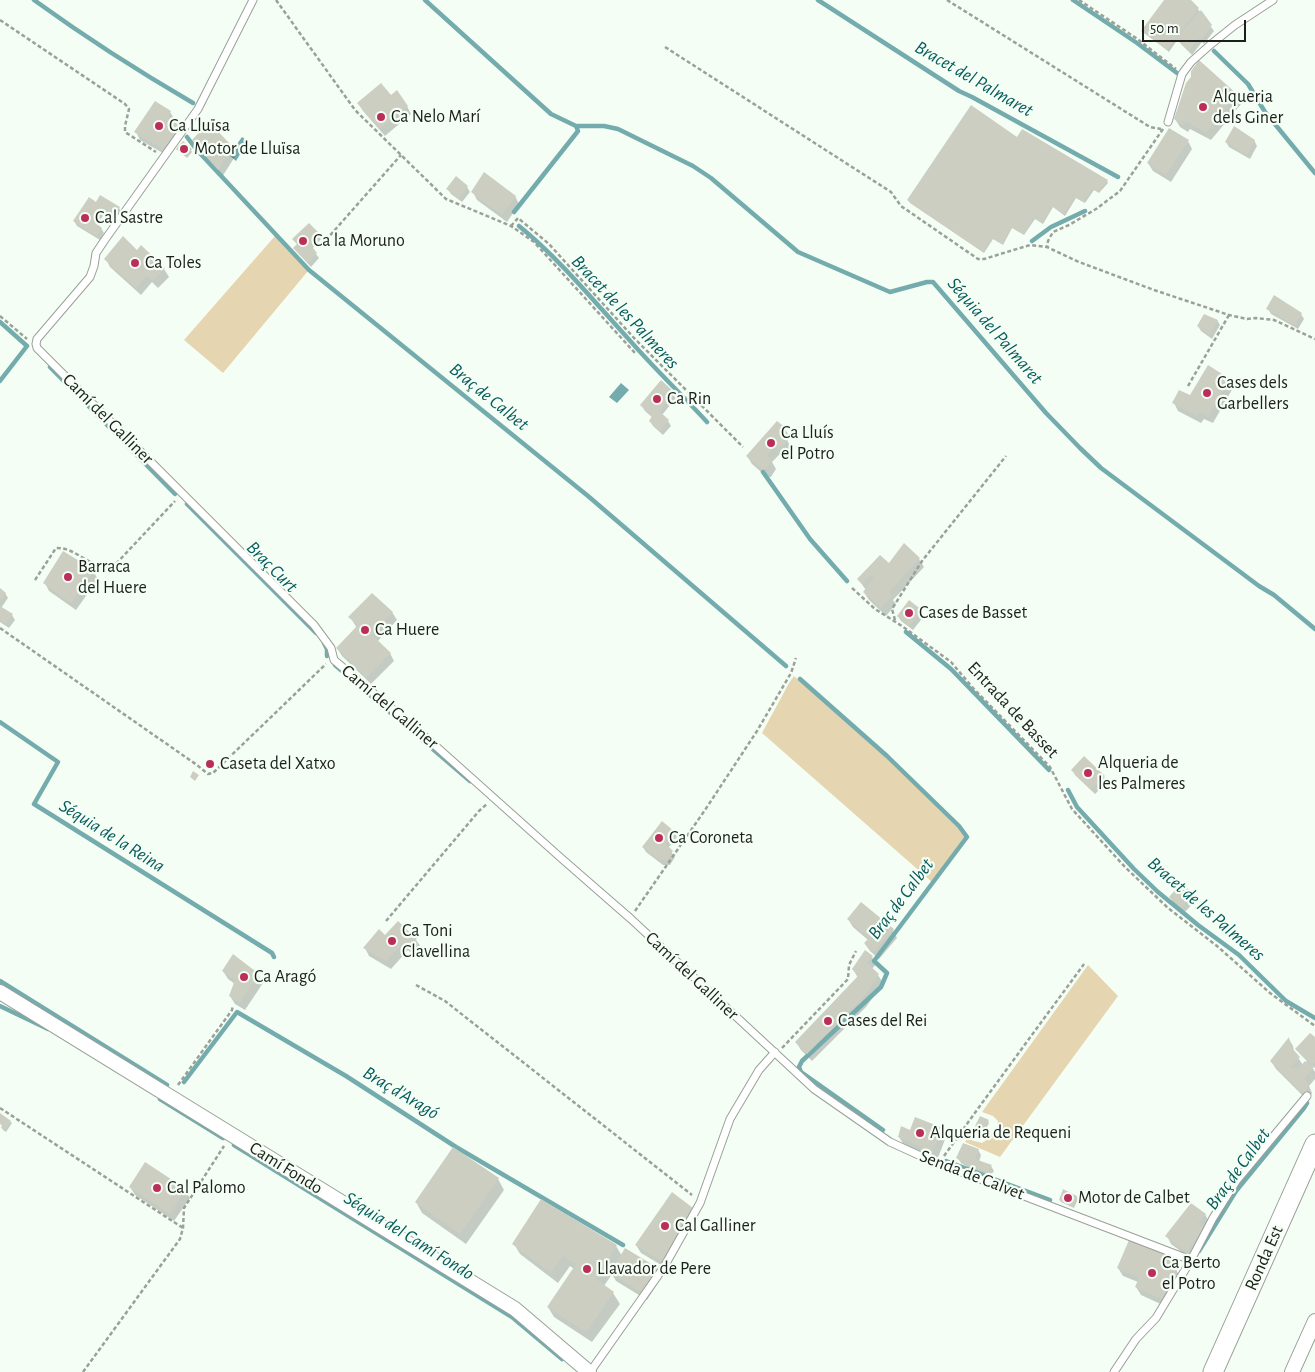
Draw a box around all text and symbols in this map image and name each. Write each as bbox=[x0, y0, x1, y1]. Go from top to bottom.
scale bar bbox=[1145, 10, 1249, 42]
text: 50 m bbox=[1150, 21, 1179, 36]
water label: Bracet del Palmaret bbox=[911, 36, 1037, 122]
place label: Alqueria dels Giner bbox=[1213, 86, 1283, 128]
marker: Alqueria dels Giner bbox=[1197, 101, 1209, 113]
place label: Ca Nelo Marí bbox=[391, 106, 480, 128]
marker: Ca Nelo Marí bbox=[375, 111, 387, 123]
place label: Ca Lluïsa bbox=[169, 115, 230, 137]
marker: Ca Lluïsa bbox=[153, 120, 165, 132]
place label: Motor de Lluïsa bbox=[194, 138, 301, 160]
marker: Motor de Lluïsa bbox=[178, 143, 190, 155]
place label: Cal Sastre bbox=[95, 207, 163, 229]
marker: Cal Sastre bbox=[79, 212, 91, 224]
place label: Ca la Moruno bbox=[313, 230, 405, 252]
marker: Ca la Moruno bbox=[297, 235, 309, 247]
water label: Bracet de les Palmeres bbox=[566, 250, 684, 374]
place label: Ca Toles bbox=[145, 252, 202, 274]
marker: Ca Toles bbox=[129, 257, 141, 269]
water label: Séquia del Palmaret bbox=[942, 273, 1048, 389]
water label: Braç de Calbet bbox=[445, 358, 533, 436]
street label: Camí del Galliner bbox=[58, 369, 158, 469]
place label: Cases dels Garbellers bbox=[1217, 372, 1289, 414]
marker: Cases dels Garbellers bbox=[1201, 387, 1213, 399]
place label: Ca Rin bbox=[667, 388, 711, 410]
marker: Ca Rin bbox=[651, 393, 663, 405]
place label: Ca Lluís el Potro bbox=[781, 422, 835, 464]
marker: Ca Lluís el Potro bbox=[765, 437, 777, 449]
water label: Braç Curt bbox=[241, 536, 303, 598]
place label: Barraca del Huere bbox=[78, 556, 147, 598]
marker: Barraca del Huere bbox=[62, 571, 74, 583]
place label: Cases de Basset bbox=[919, 602, 1027, 624]
marker: Cases de Basset bbox=[903, 607, 915, 619]
place label: Ca Huere bbox=[375, 619, 439, 641]
marker: Ca Huere bbox=[359, 624, 371, 636]
street label: Entrada de Basset bbox=[963, 657, 1063, 763]
street label: Camí del Galliner bbox=[337, 660, 443, 754]
place label: Alqueria de les Palmeres bbox=[1098, 752, 1185, 794]
place label: Caseta del Xatxo bbox=[220, 753, 336, 775]
marker: Caseta del Xatxo bbox=[204, 758, 216, 770]
marker: Alqueria de les Palmeres bbox=[1082, 767, 1094, 779]
water label: Séquia de la Reina bbox=[55, 795, 169, 877]
place label: Ca Coroneta bbox=[669, 827, 753, 849]
marker: Ca Coroneta bbox=[653, 832, 665, 844]
water label: Bracet de les Palmeres bbox=[1143, 852, 1269, 966]
water label: Braç de Calbet bbox=[863, 854, 939, 944]
place label: Ca Toni Clavellina bbox=[402, 920, 470, 962]
street label: Camí del Galliner bbox=[641, 927, 743, 1025]
marker: Ca Toni Clavellina bbox=[386, 935, 398, 947]
place label: Ca Aragó bbox=[254, 966, 316, 988]
marker: Ca Aragó bbox=[238, 971, 250, 983]
place label: Cases del Rei bbox=[838, 1010, 927, 1032]
marker: Cases del Rei bbox=[822, 1015, 834, 1027]
water label: Braç d'Aragó bbox=[359, 1061, 443, 1125]
place label: Alqueria de Requeni bbox=[930, 1122, 1071, 1144]
water label: Braç de Calbet bbox=[1201, 1124, 1275, 1214]
marker: Alqueria de Requeni bbox=[914, 1127, 926, 1139]
street label: Camí Fondo bbox=[245, 1137, 327, 1199]
street label: Senda de Calvet bbox=[917, 1145, 1027, 1205]
place label: Cal Palomo bbox=[167, 1177, 246, 1199]
marker: Cal Palomo bbox=[151, 1182, 163, 1194]
water label: Séquia del Camí Fondo bbox=[340, 1187, 478, 1285]
place label: Motor de Calbet bbox=[1078, 1187, 1190, 1209]
marker: Motor de Calbet bbox=[1062, 1192, 1074, 1204]
place label: Cal Galliner bbox=[675, 1215, 756, 1237]
marker: Cal Galliner bbox=[659, 1220, 671, 1232]
street label: Ronda Est bbox=[1240, 1222, 1288, 1294]
place label: Ca Berto el Potro bbox=[1162, 1252, 1221, 1294]
place label: Llavador de Pere bbox=[597, 1258, 711, 1280]
marker: Llavador de Pere bbox=[581, 1263, 593, 1275]
marker: Ca Berto el Potro bbox=[1146, 1267, 1158, 1279]

